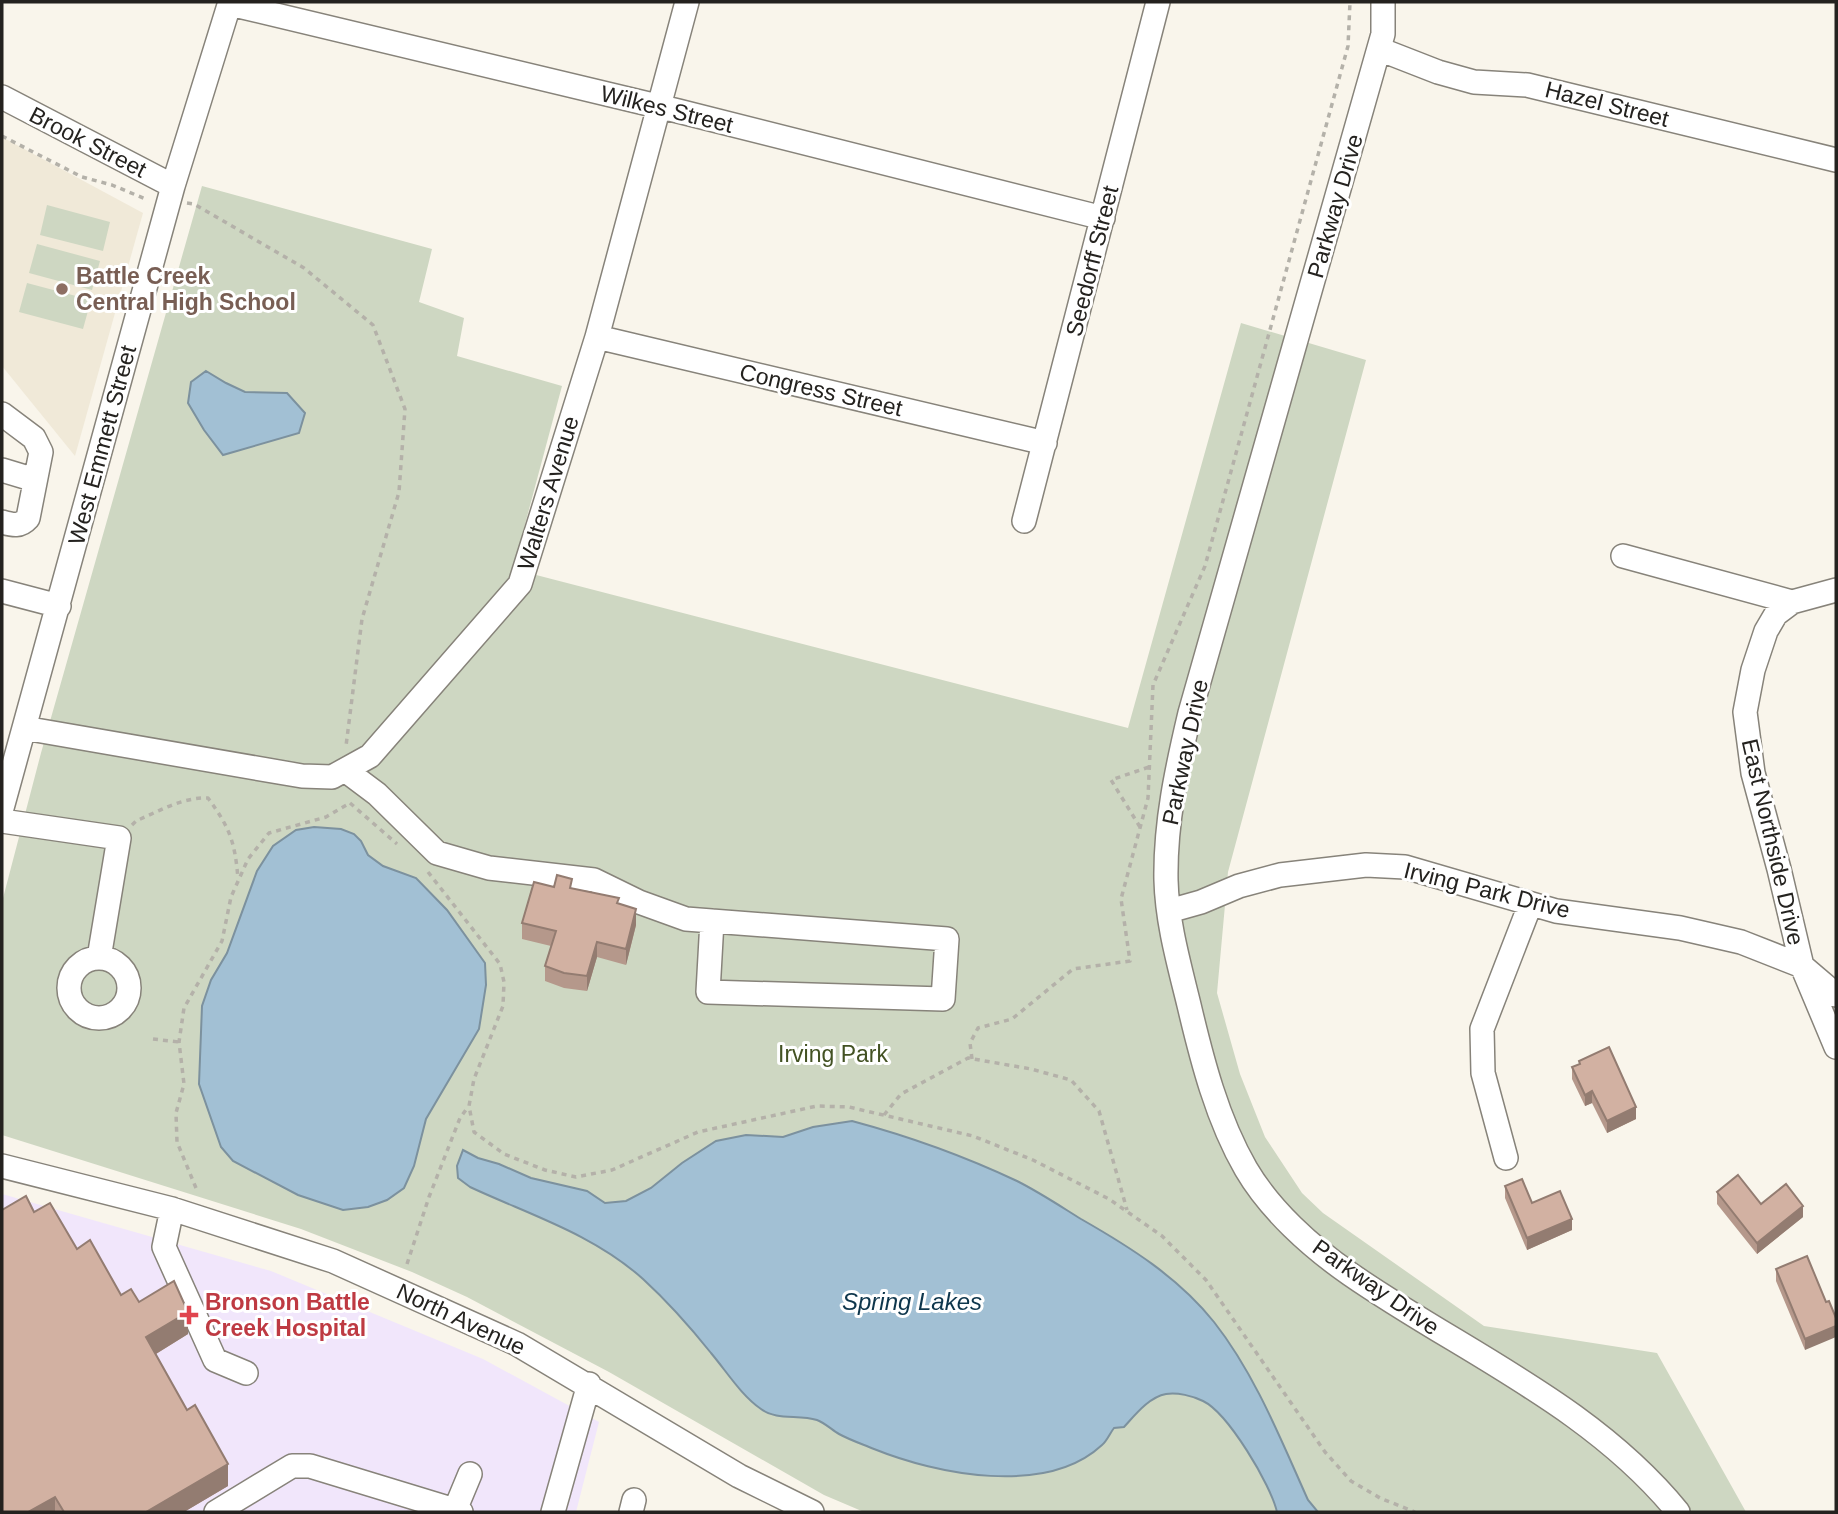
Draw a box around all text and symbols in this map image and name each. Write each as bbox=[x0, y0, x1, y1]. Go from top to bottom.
street label: Hazel Street bbox=[1542, 76, 1672, 132]
street label: Wilkes Street bbox=[598, 80, 736, 138]
street label: Brook Street bbox=[25, 101, 151, 183]
street label: Parkway Drive bbox=[1302, 131, 1368, 281]
street label: Seedorff Street bbox=[1061, 182, 1123, 339]
place label: Battle Creek Central High School bbox=[76, 263, 296, 315]
marker: Battle Creek Central High School bbox=[54, 281, 70, 297]
street label: West Emmett Street bbox=[63, 342, 141, 548]
street label: Congress Street bbox=[737, 359, 905, 421]
street label: Walters Avenue bbox=[512, 413, 584, 573]
street label: Parkway Drive bbox=[1157, 677, 1213, 827]
street label: East Northside Drive bbox=[1737, 736, 1809, 948]
street label: Irving Park Drive bbox=[1401, 857, 1573, 923]
park label: Irving Park bbox=[778, 1041, 888, 1067]
street label: Parkway Drive bbox=[1308, 1234, 1444, 1340]
street label: North Avenue bbox=[393, 1278, 529, 1360]
water label: Spring Lakes bbox=[842, 1288, 982, 1315]
place label: Bronson Battle Creek Hospital bbox=[205, 1289, 370, 1341]
marker: Bronson Battle Creek Hospital bbox=[179, 1305, 199, 1325]

